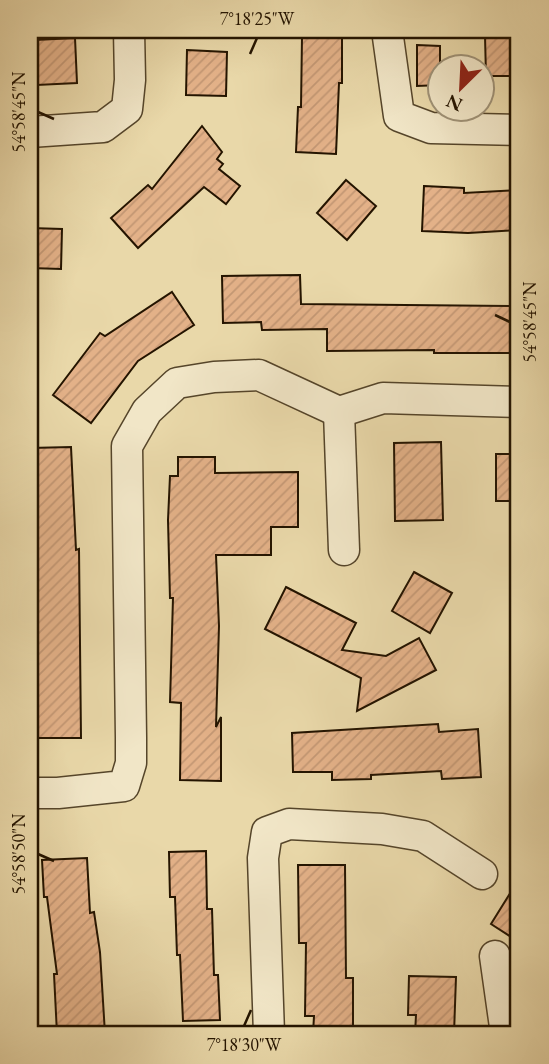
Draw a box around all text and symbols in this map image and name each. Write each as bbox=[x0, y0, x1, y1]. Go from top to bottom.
text: 7°18'25"W bbox=[220, 7, 295, 30]
north arrow bbox=[426, 52, 496, 122]
text: 54°58'45"N bbox=[7, 71, 30, 152]
text: N bbox=[442, 88, 466, 118]
text: 54°58'45"N bbox=[518, 281, 541, 362]
text: 54°58'50"N bbox=[7, 813, 30, 894]
text: 7°18'30"W bbox=[207, 1033, 282, 1056]

